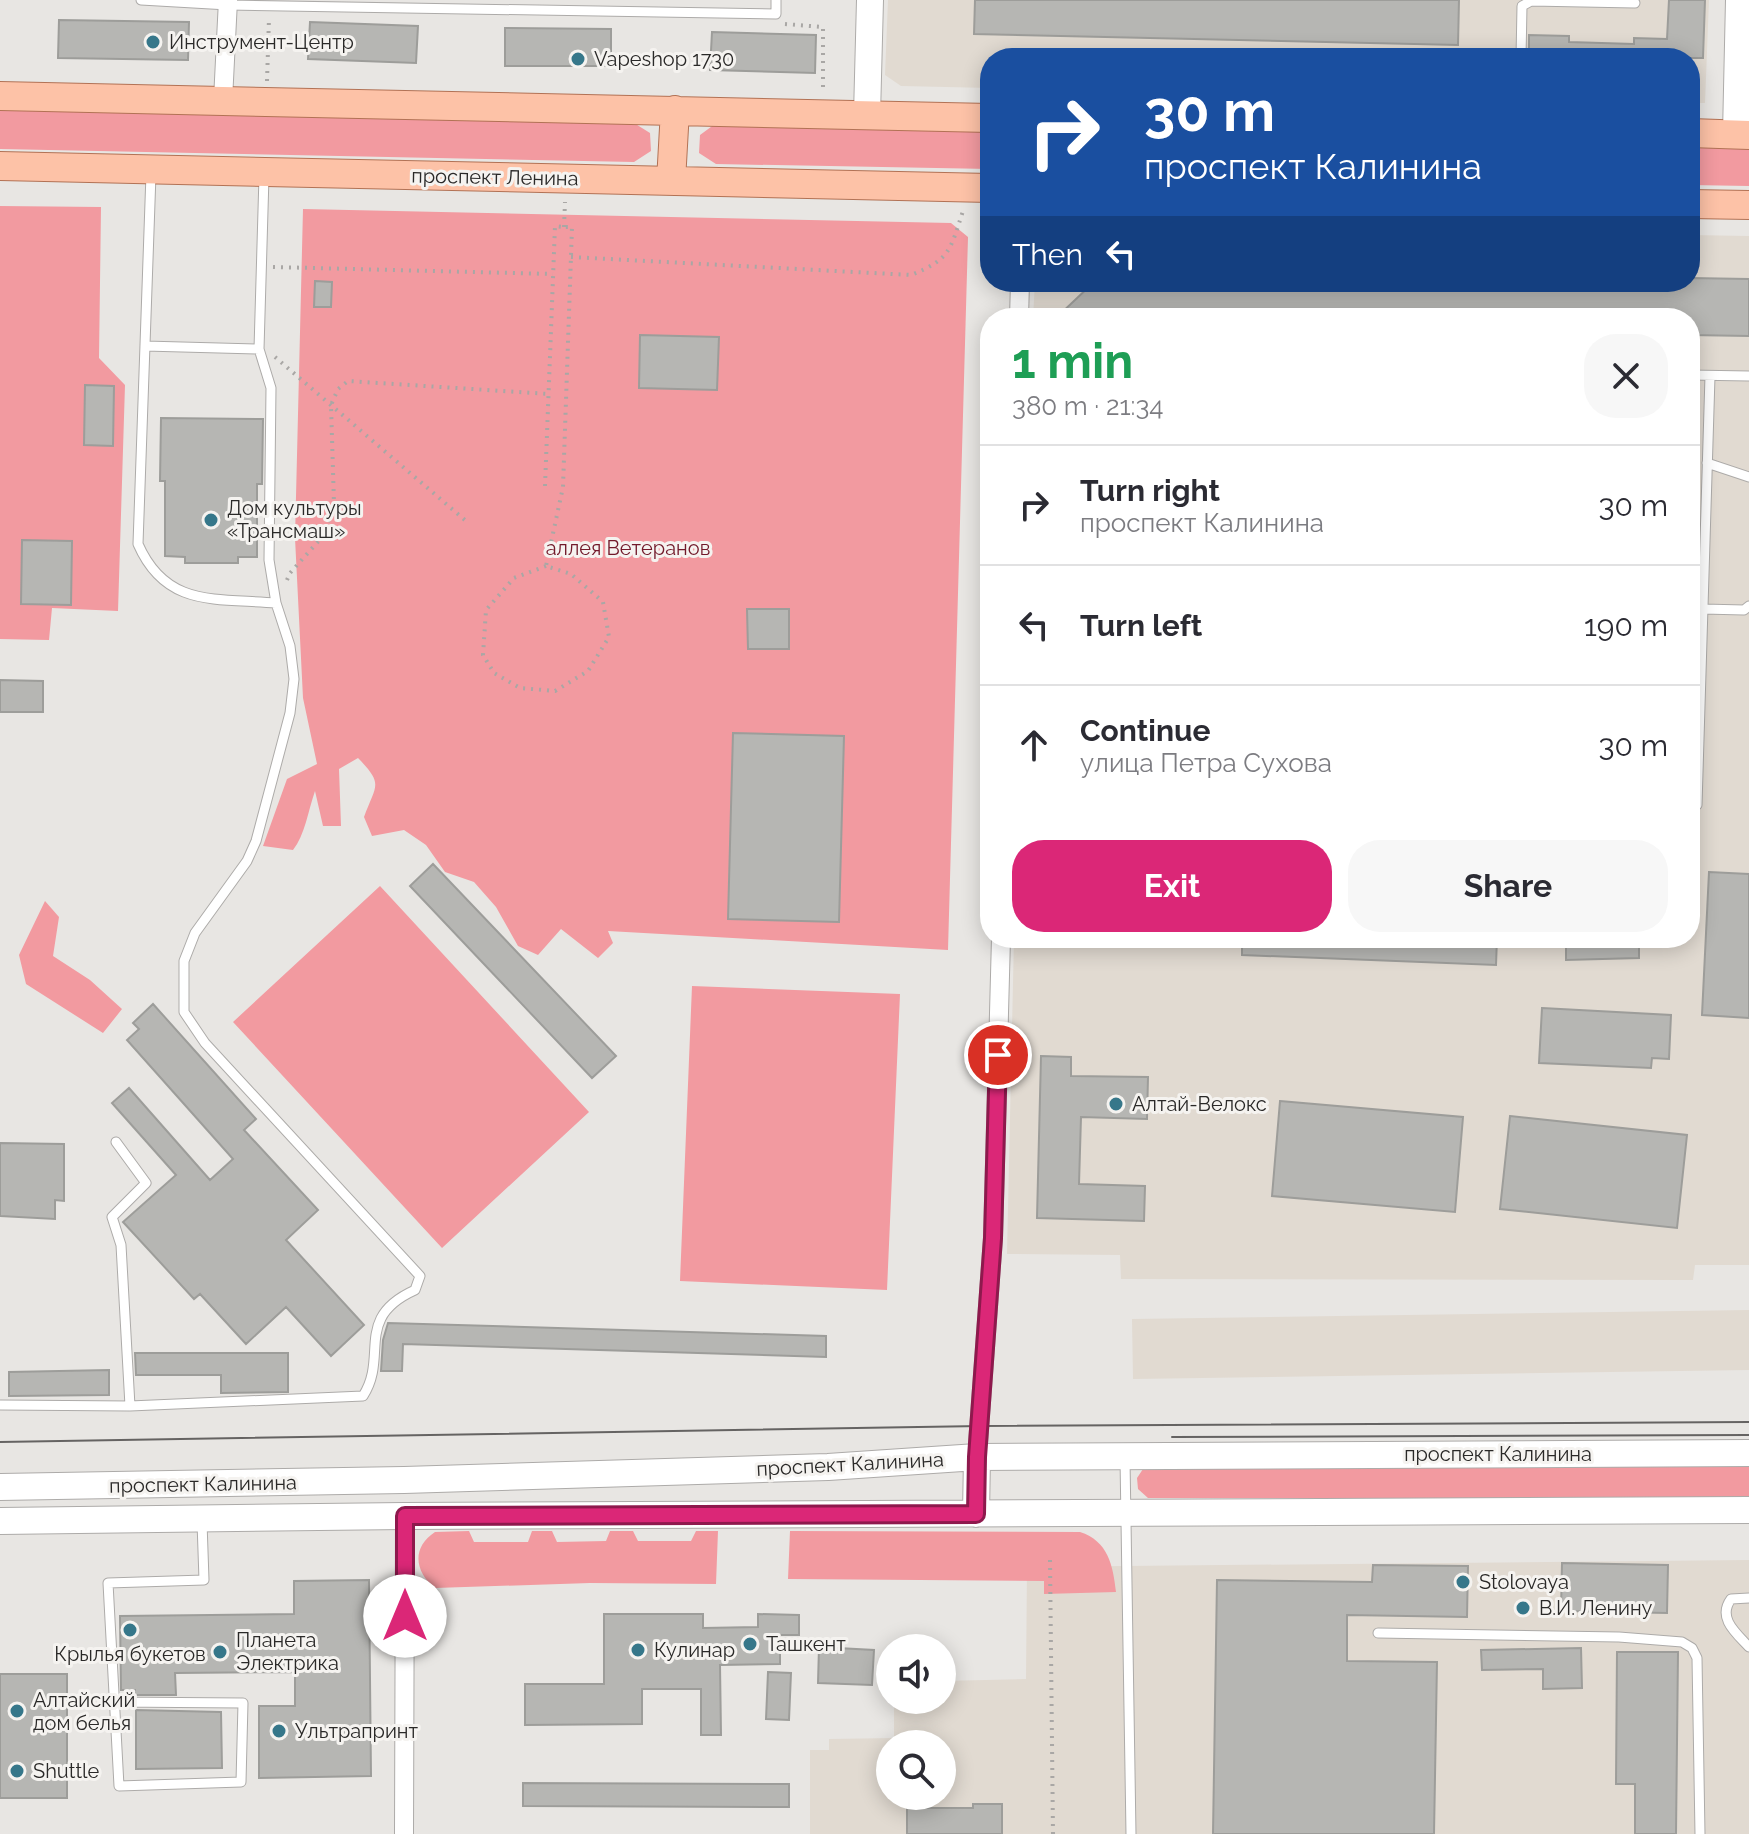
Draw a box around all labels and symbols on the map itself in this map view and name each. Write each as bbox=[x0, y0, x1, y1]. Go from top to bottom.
place label: Инструмент-Центр bbox=[169, 30, 354, 54]
marker: Инструмент-Центр bbox=[144, 33, 162, 51]
place label: Vapeshop 1730 bbox=[594, 47, 734, 71]
marker: Vapeshop 1730 bbox=[569, 50, 587, 68]
street label: проспект Ленина bbox=[411, 164, 579, 190]
place label: Дом культуры «Трансмаш» bbox=[227, 496, 362, 543]
marker: Дом культуры «Трансмаш» bbox=[202, 511, 220, 529]
park label: аллея Ветеранов bbox=[546, 536, 710, 560]
pin bbox=[964, 1021, 1032, 1089]
place label: Алтай-Велокс bbox=[1132, 1092, 1267, 1116]
marker: Алтай-Велокс bbox=[1107, 1095, 1125, 1113]
street label: проспект Калинина bbox=[1404, 1442, 1592, 1466]
street label: проспект Калинина bbox=[756, 1447, 944, 1481]
street label: проспект Калинина bbox=[109, 1470, 297, 1498]
place label: Stolovaya bbox=[1479, 1570, 1569, 1594]
marker: Stolovaya bbox=[1454, 1573, 1472, 1591]
position arrow bbox=[363, 1574, 447, 1658]
place label: В.И. Ленину bbox=[1539, 1596, 1652, 1620]
marker: В.И. Ленину bbox=[1514, 1599, 1532, 1617]
marker: Крылья букетов bbox=[121, 1621, 139, 1639]
place label: Планета Электрика bbox=[236, 1628, 339, 1675]
place label: Ташкент bbox=[766, 1632, 846, 1656]
marker: Ташкент bbox=[741, 1635, 759, 1653]
place label: Кулинар bbox=[654, 1638, 735, 1662]
marker: Кулинар bbox=[629, 1641, 647, 1659]
place label: Крылья букетов bbox=[54, 1642, 206, 1666]
marker: Планета Электрика bbox=[211, 1643, 229, 1661]
place label: Алтайский дом белья bbox=[33, 1688, 135, 1735]
marker: Алтайский дом белья bbox=[8, 1702, 26, 1720]
place label: Ультрапринт bbox=[295, 1719, 418, 1743]
marker: Ультрапринт bbox=[270, 1722, 288, 1740]
place label: Shuttle bbox=[33, 1759, 100, 1783]
marker: Shuttle bbox=[8, 1762, 26, 1780]

